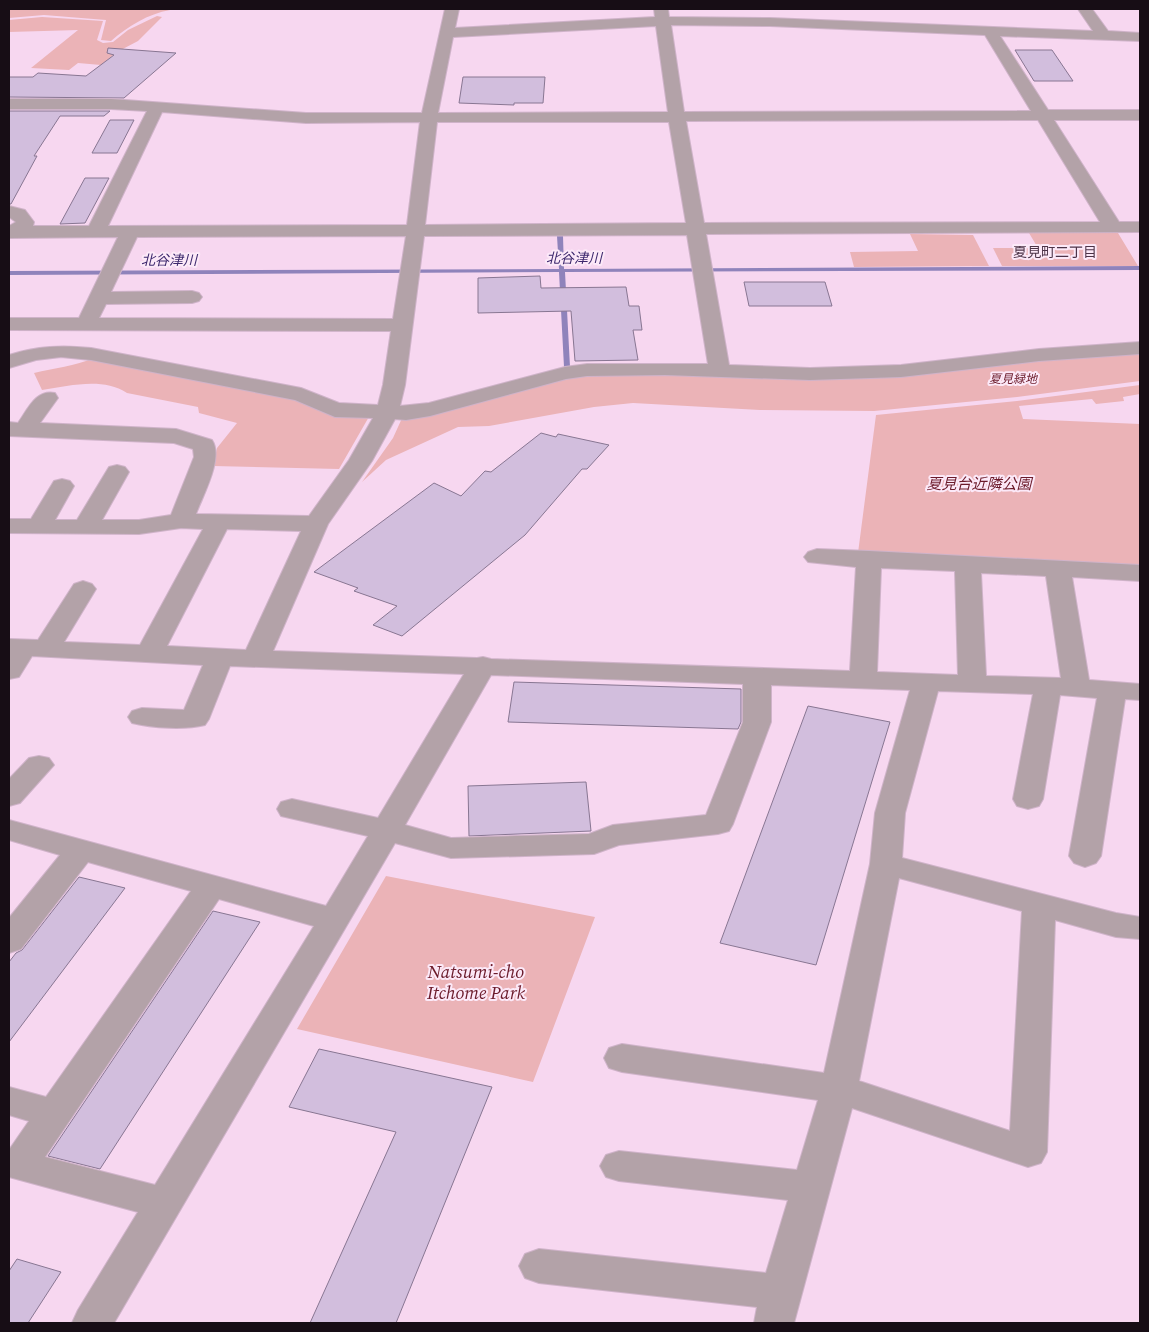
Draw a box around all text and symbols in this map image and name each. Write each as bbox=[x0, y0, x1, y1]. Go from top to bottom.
district label: 夏見町二丁目 bbox=[1013, 242, 1097, 262]
water label: 北谷津川 bbox=[546, 248, 604, 268]
water label: 北谷津川 bbox=[141, 250, 199, 270]
park label: 夏見緑地 bbox=[989, 371, 1039, 387]
park label: 夏見台近隣公園 bbox=[926, 473, 1033, 494]
park label: Natsumi-cho Itchome Park bbox=[426, 959, 526, 1005]

